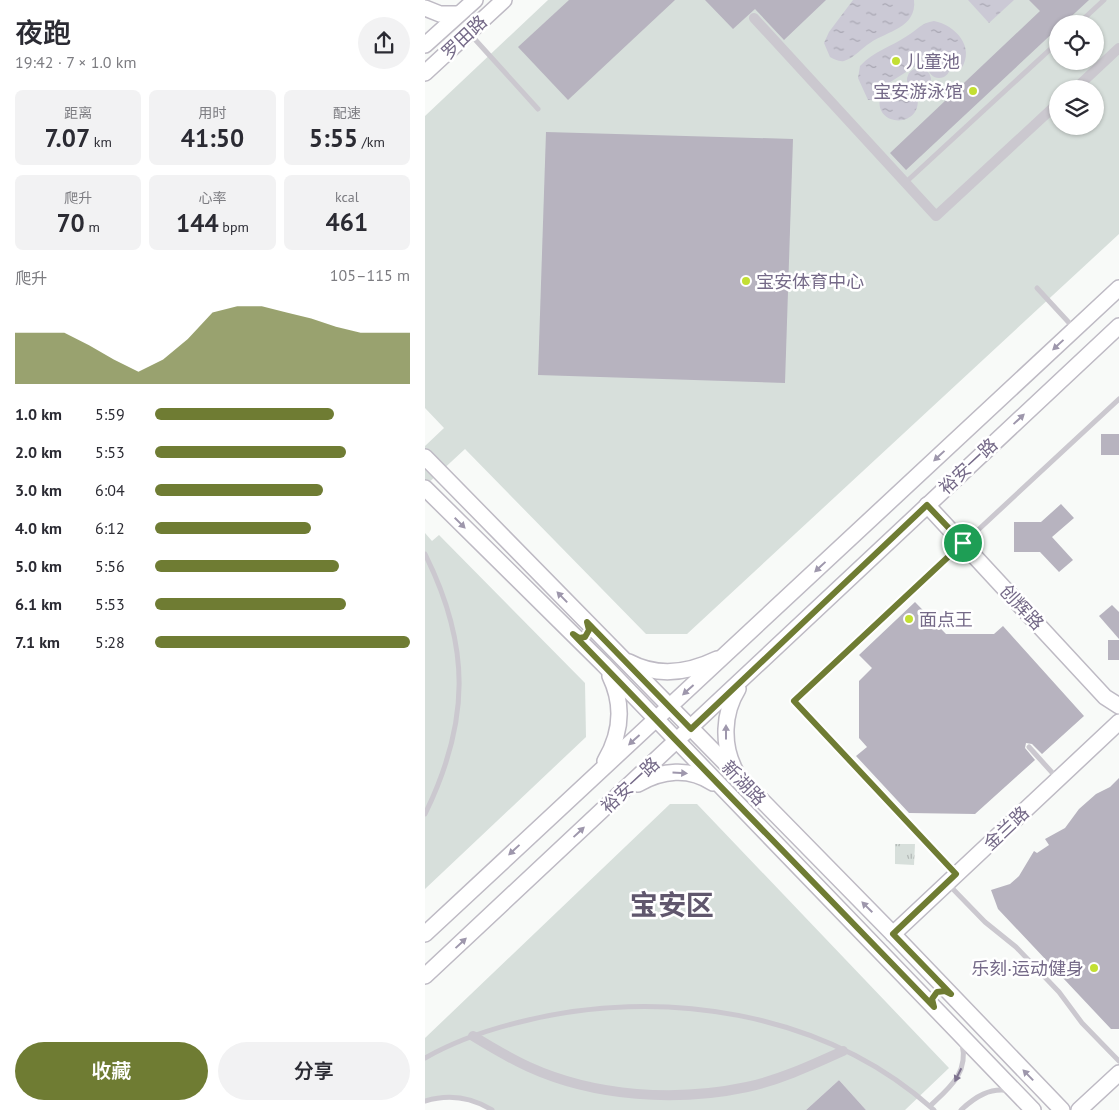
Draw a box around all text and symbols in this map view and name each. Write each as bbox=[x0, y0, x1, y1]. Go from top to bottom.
street label: 罗田路 bbox=[436, 10, 492, 64]
text: 夜跑 bbox=[15, 14, 71, 51]
map controls bbox=[1049, 15, 1104, 135]
button: locate bbox=[1049, 15, 1104, 70]
button: share bbox=[358, 17, 410, 69]
place label: 儿童池 bbox=[906, 50, 960, 73]
text: 19:42 · 7 × 1.0 km bbox=[15, 52, 136, 72]
marker: 儿童池 bbox=[890, 55, 902, 67]
place label: 宝安游泳馆 bbox=[873, 80, 963, 103]
button: layers bbox=[1049, 80, 1104, 135]
marker: 宝安游泳馆 bbox=[967, 85, 979, 97]
text: 距离 bbox=[64, 104, 92, 122]
text: 用时 bbox=[198, 104, 226, 122]
text: 配速 bbox=[333, 104, 361, 122]
text: 7.07 bbox=[44, 122, 90, 154]
text: 41:50 bbox=[181, 122, 244, 154]
text: 5:55 bbox=[309, 122, 358, 154]
text: km bbox=[90, 133, 112, 151]
text: /km bbox=[358, 133, 385, 151]
text: kcal bbox=[335, 188, 359, 206]
text: 爬升 bbox=[64, 189, 92, 207]
text: 心率 bbox=[198, 189, 226, 207]
text: 461 bbox=[326, 206, 368, 238]
text: 70 bbox=[56, 207, 85, 239]
text: 144 bbox=[176, 207, 219, 239]
text: m bbox=[85, 218, 100, 236]
text: bpm bbox=[219, 218, 249, 236]
text: 105–115 m bbox=[330, 265, 410, 285]
text: 爬升 bbox=[15, 268, 47, 288]
place label: 宝安体育中心 bbox=[756, 270, 864, 293]
marker: 宝安体育中心 bbox=[740, 275, 752, 287]
one-way arrow bbox=[1052, 339, 1064, 351]
text: 1.0 km bbox=[15, 404, 62, 424]
text: 5:59 bbox=[95, 404, 125, 424]
one-way arrow bbox=[1013, 413, 1025, 425]
street label: 裕安一路 bbox=[934, 433, 1002, 499]
text: 2.0 km bbox=[15, 442, 62, 462]
text: 5:53 bbox=[95, 442, 125, 462]
one-way arrow bbox=[933, 450, 945, 462]
text: 3.0 km bbox=[15, 480, 62, 500]
text: 6:04 bbox=[95, 480, 125, 500]
one-way arrow bbox=[453, 516, 465, 528]
text: 4.0 km bbox=[15, 518, 62, 538]
text: 6:12 bbox=[95, 518, 125, 538]
pin bbox=[942, 522, 984, 564]
icon: arrive bbox=[949, 529, 977, 557]
text: 5.0 km bbox=[15, 556, 62, 576]
text: 5:56 bbox=[95, 556, 125, 576]
one-way arrow bbox=[815, 561, 827, 573]
street label: 创辉路 bbox=[995, 579, 1049, 635]
one-way arrow bbox=[556, 591, 568, 603]
text: 6.1 km bbox=[15, 594, 62, 614]
text: 5:53 bbox=[95, 594, 125, 614]
place label: 面点王 bbox=[919, 608, 973, 631]
marker: 面点王 bbox=[903, 613, 915, 625]
text: 7.1 km bbox=[15, 632, 60, 652]
text: 5:28 bbox=[95, 632, 125, 652]
one-way arrow bbox=[683, 684, 695, 696]
one-way arrow bbox=[722, 723, 730, 739]
one-way arrow bbox=[628, 734, 640, 746]
street label: 裕安一路 bbox=[596, 752, 664, 818]
street label: 新湖路 bbox=[717, 756, 771, 810]
one-way arrow bbox=[673, 769, 689, 777]
street label: 金兰路 bbox=[978, 801, 1034, 855]
one-way arrow bbox=[573, 826, 585, 838]
one-way arrow bbox=[509, 844, 521, 856]
district label: 宝安区 bbox=[630, 886, 714, 923]
one-way arrow bbox=[861, 902, 873, 914]
one-way arrow bbox=[454, 937, 466, 949]
place label: 乐刻·运动健身 bbox=[971, 957, 1084, 980]
marker: 乐刻·运动健身 bbox=[1088, 962, 1100, 974]
button: 收藏 bbox=[15, 1042, 208, 1100]
button: 分享 bbox=[218, 1042, 410, 1100]
one-way arrow bbox=[954, 1068, 962, 1082]
one-way arrow bbox=[1022, 1069, 1034, 1081]

